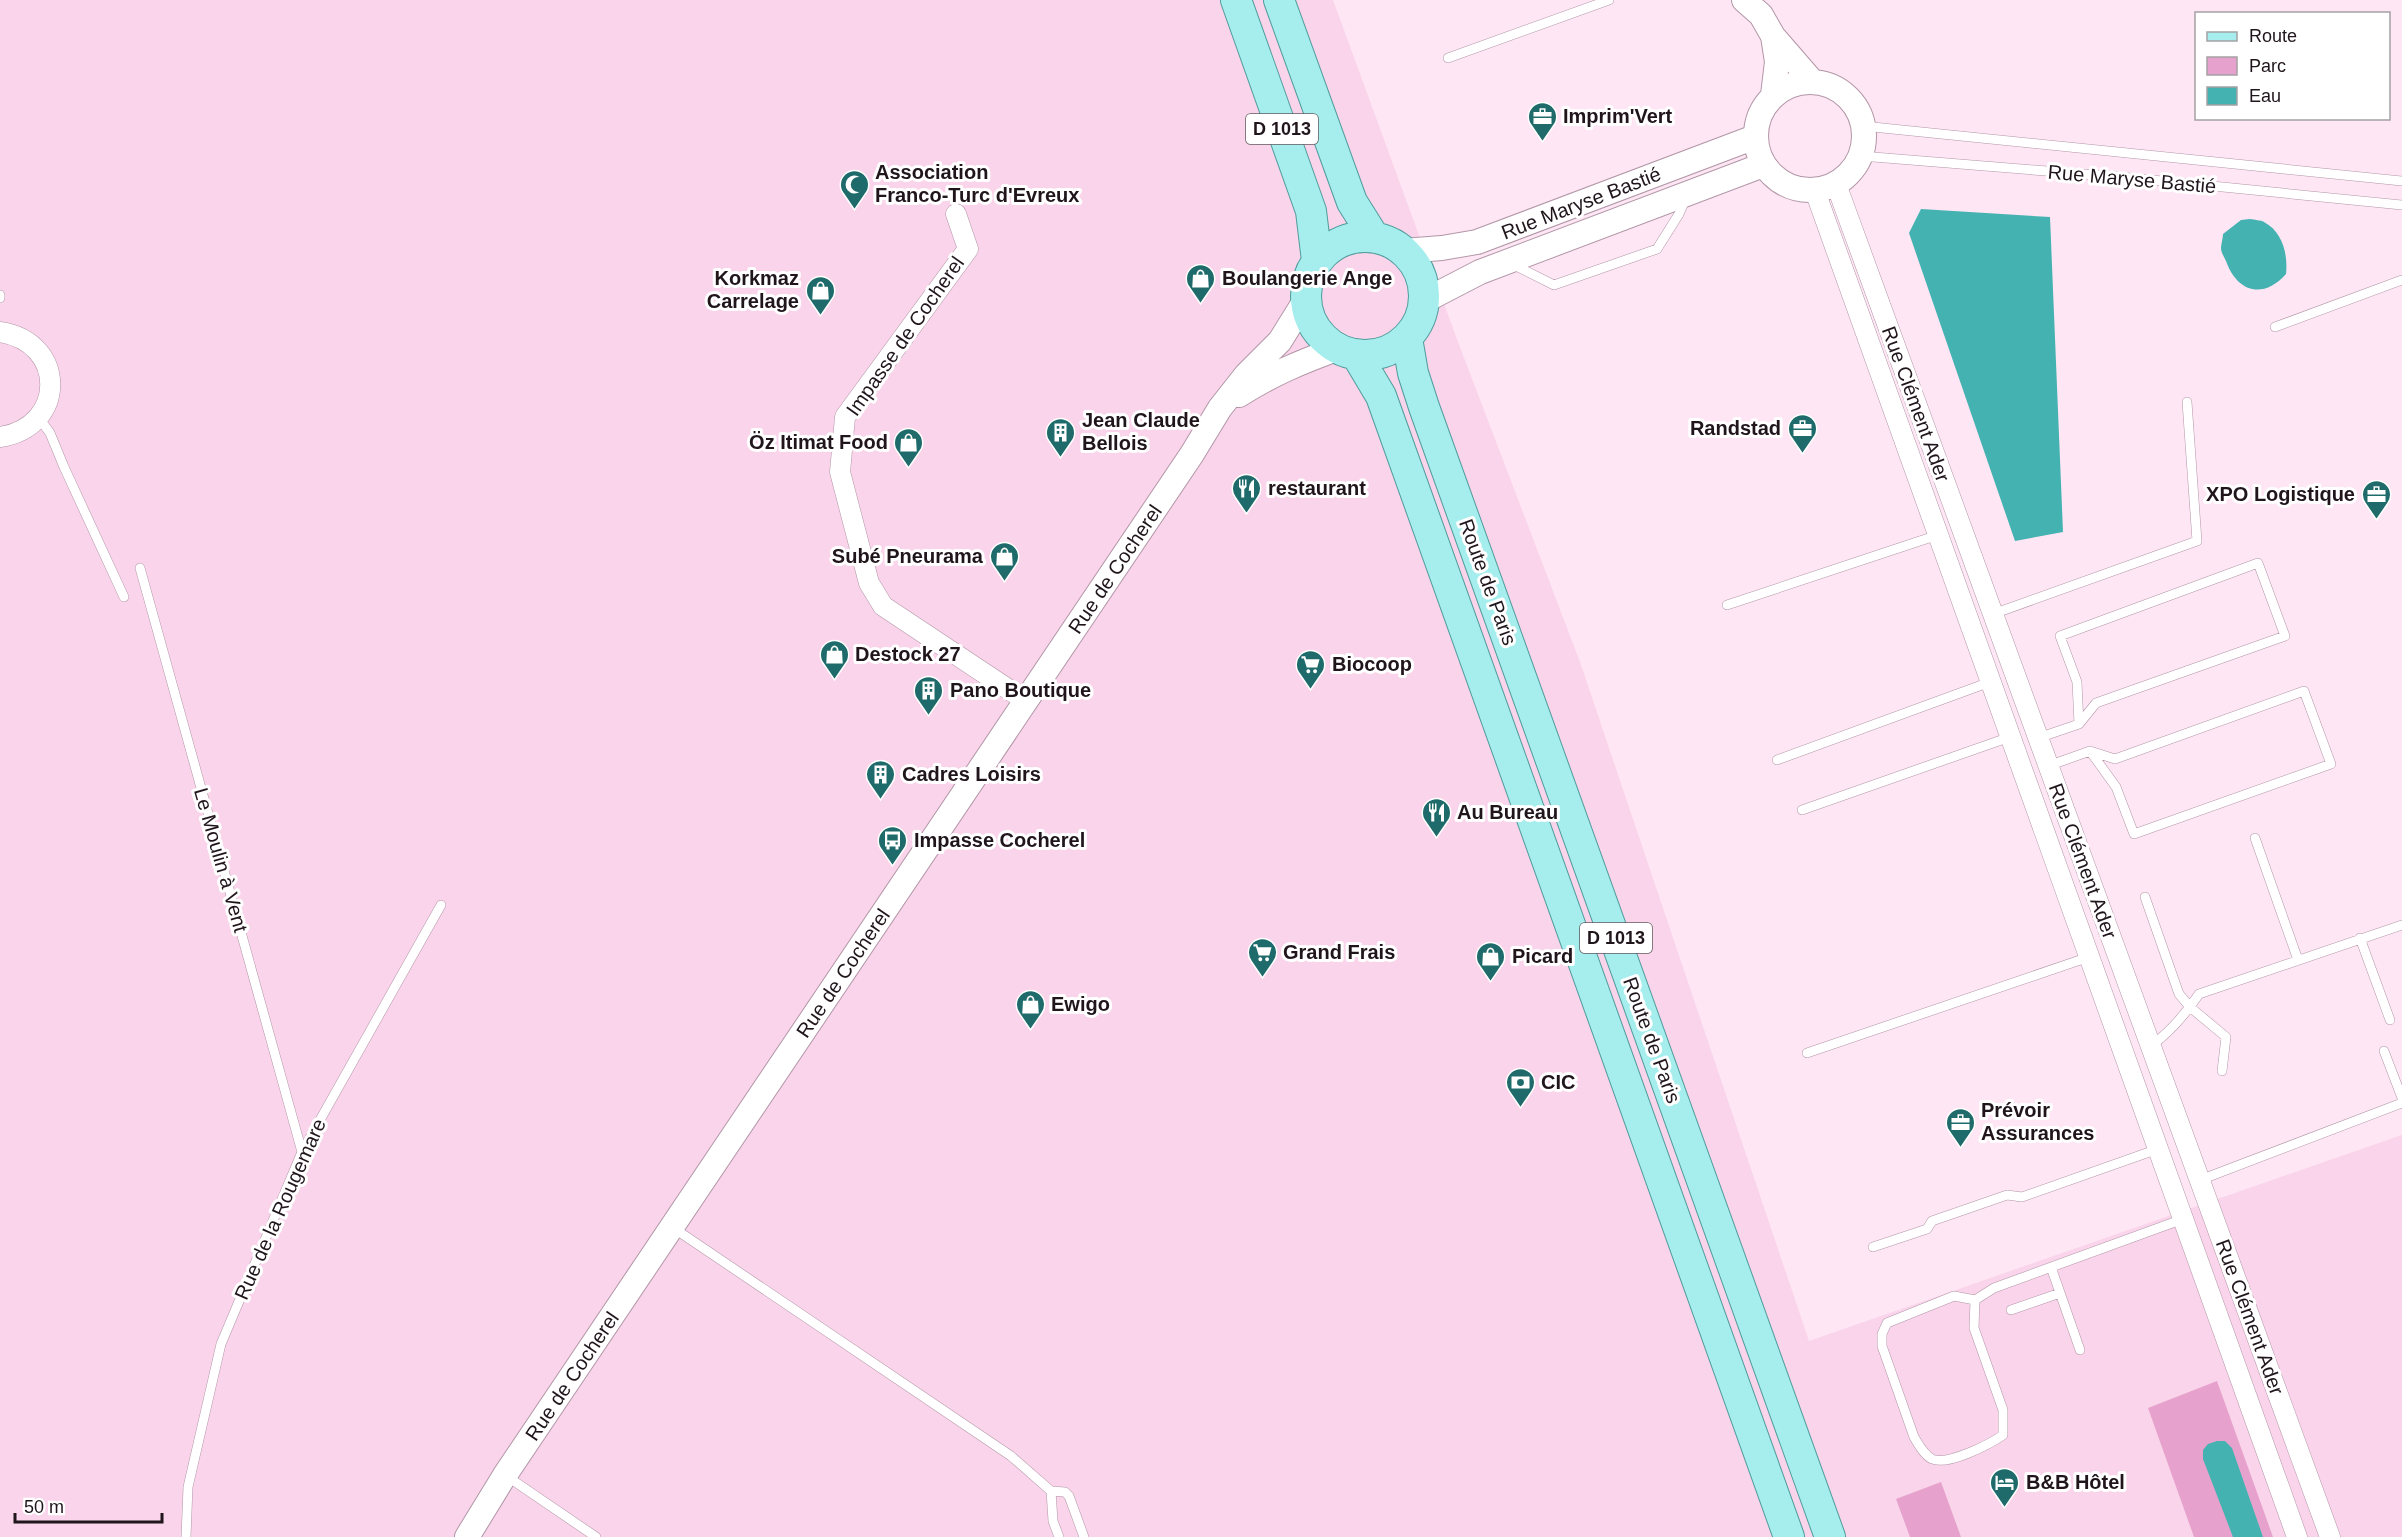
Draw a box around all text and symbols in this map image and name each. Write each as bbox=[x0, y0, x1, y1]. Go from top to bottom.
legend bbox=[2195, 12, 2390, 120]
text: Route bbox=[2249, 26, 2297, 46]
text: Parc bbox=[2249, 56, 2286, 76]
text: Eau bbox=[2249, 86, 2281, 106]
office icon: Imprim'Vert bbox=[1526, 100, 1558, 142]
place label: Imprim'Vert bbox=[1563, 105, 1673, 127]
road number: D 1013 bbox=[1246, 114, 1318, 144]
place label: Association Franco-Turc d'Evreux bbox=[875, 161, 1079, 206]
street label: Rue Maryse Bastié bbox=[2047, 161, 2217, 197]
street label: Rue Maryse Bastié bbox=[1498, 162, 1664, 244]
mosque icon: Association Franco-Turc d'Evreux bbox=[838, 168, 870, 210]
street label: Impasse de Cocherel bbox=[842, 252, 968, 420]
shop icon: Boulangerie Ange bbox=[1185, 262, 1217, 304]
place label: Korkmaz Carrelage bbox=[707, 267, 799, 312]
place label: Boulangerie Ange bbox=[1222, 267, 1392, 289]
shop icon: Korkmaz Carrelage bbox=[804, 274, 836, 316]
street label: Rue Clément Ader bbox=[1878, 323, 1954, 485]
place label: Jean Claude Bellois bbox=[1082, 409, 1200, 454]
office icon: Randstad bbox=[1786, 412, 1818, 454]
building icon: Jean Claude Bellois bbox=[1045, 416, 1077, 458]
place label: Randstad bbox=[1690, 417, 1781, 439]
shop icon: Öz Itimat Food bbox=[893, 426, 925, 468]
place label: Öz Itimat Food bbox=[749, 431, 888, 453]
restaurant icon: restaurant bbox=[1231, 472, 1263, 514]
place label: restaurant bbox=[1268, 477, 1366, 499]
office icon: XPO Logistique bbox=[2360, 478, 2392, 520]
place label: XPO Logistique bbox=[2206, 483, 2355, 505]
street label: Rue de Cocherel bbox=[1064, 501, 1166, 637]
street label: Route de Paris bbox=[1455, 516, 1521, 648]
shop icon: Subé Pneurama bbox=[988, 540, 1020, 582]
place label: Subé Pneurama bbox=[832, 545, 984, 567]
shop icon: Destock 27 bbox=[818, 638, 850, 680]
place label: Destock 27 bbox=[855, 643, 961, 665]
supermarket icon: Biocoop bbox=[1295, 648, 1327, 690]
place label: Biocoop bbox=[1332, 653, 1412, 675]
building icon: Pano Boutique bbox=[913, 674, 945, 716]
place label: Pano Boutique bbox=[950, 679, 1091, 701]
building icon: Cadres Loisirs bbox=[865, 758, 897, 800]
place label: Cadres Loisirs bbox=[902, 763, 1041, 785]
street label: Rue Clément Ader bbox=[2045, 780, 2121, 942]
street label: Le Moulin à Vent bbox=[190, 785, 252, 935]
restaurant icon: Au Bureau bbox=[1420, 796, 1452, 838]
place label: Au Bureau bbox=[1457, 801, 1558, 823]
bus stop icon: Impasse Cocherel bbox=[877, 824, 909, 866]
place label: Impasse Cocherel bbox=[914, 829, 1085, 851]
street label: Rue de Cocherel bbox=[792, 905, 894, 1041]
road number: D 1013 bbox=[1580, 923, 1652, 953]
supermarket icon: Grand Frais bbox=[1246, 936, 1278, 978]
shop icon: Picard bbox=[1475, 940, 1507, 982]
place label: Grand Frais bbox=[1283, 941, 1395, 963]
place label: Picard bbox=[1512, 945, 1573, 967]
street label: Route de Paris bbox=[1619, 974, 1685, 1106]
shop icon: Ewigo bbox=[1014, 988, 1046, 1030]
place label: Ewigo bbox=[1051, 993, 1110, 1015]
bank icon: CIC bbox=[1504, 1066, 1536, 1108]
place label: CIC bbox=[1541, 1071, 1575, 1093]
place label: Prévoir Assurances bbox=[1981, 1099, 2094, 1144]
office icon: Prévoir Assurances bbox=[1944, 1106, 1976, 1148]
street label: Rue de la Rougemare bbox=[230, 1115, 330, 1303]
street label: Rue Clément Ader bbox=[2212, 1236, 2288, 1398]
street label: Rue de Cocherel bbox=[521, 1308, 623, 1444]
hotel icon: B&B Hôtel bbox=[1989, 1466, 2021, 1508]
place label: B&B Hôtel bbox=[2026, 1471, 2125, 1493]
scale bar bbox=[15, 1486, 162, 1524]
text: 50 m bbox=[24, 1497, 64, 1517]

